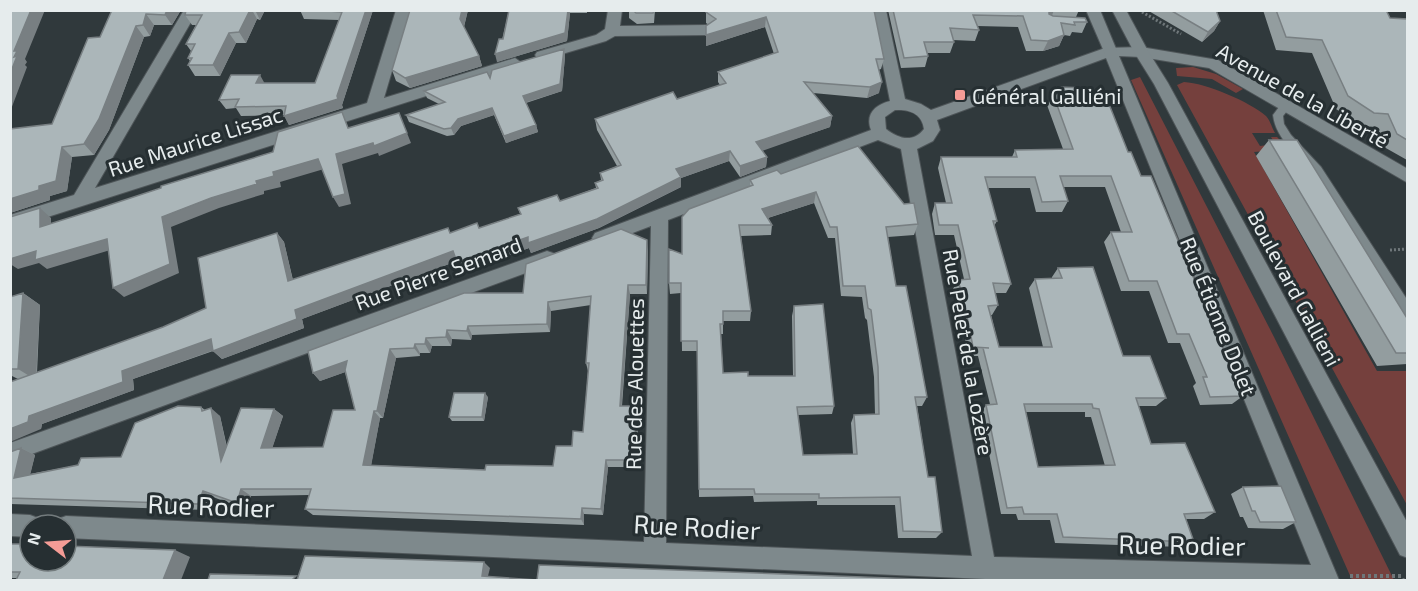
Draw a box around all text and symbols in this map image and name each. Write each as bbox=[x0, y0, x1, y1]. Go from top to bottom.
street label: Avenue de la Liberté bbox=[1213, 37, 1393, 153]
place label: Général Galliéni bbox=[972, 83, 1121, 108]
marker: Général Galliéni bbox=[953, 88, 967, 102]
street label: Rue Maurice Lissac bbox=[105, 101, 285, 181]
street label: Boulevard Gallieni bbox=[1243, 206, 1347, 370]
street label: Rue Pierre Semard bbox=[351, 231, 525, 315]
street label: Rue Étienne Dolet bbox=[1176, 233, 1262, 399]
street label: Rue Pelet de la Lozère bbox=[939, 247, 999, 457]
street label: Rue des Alouettes bbox=[620, 298, 648, 470]
street label: Rue Rodier bbox=[147, 487, 275, 523]
street label: Rue Rodier bbox=[633, 507, 761, 545]
north arrow bbox=[18, 513, 78, 573]
street label: Rue Rodier bbox=[1118, 527, 1246, 561]
text: N bbox=[22, 530, 44, 547]

